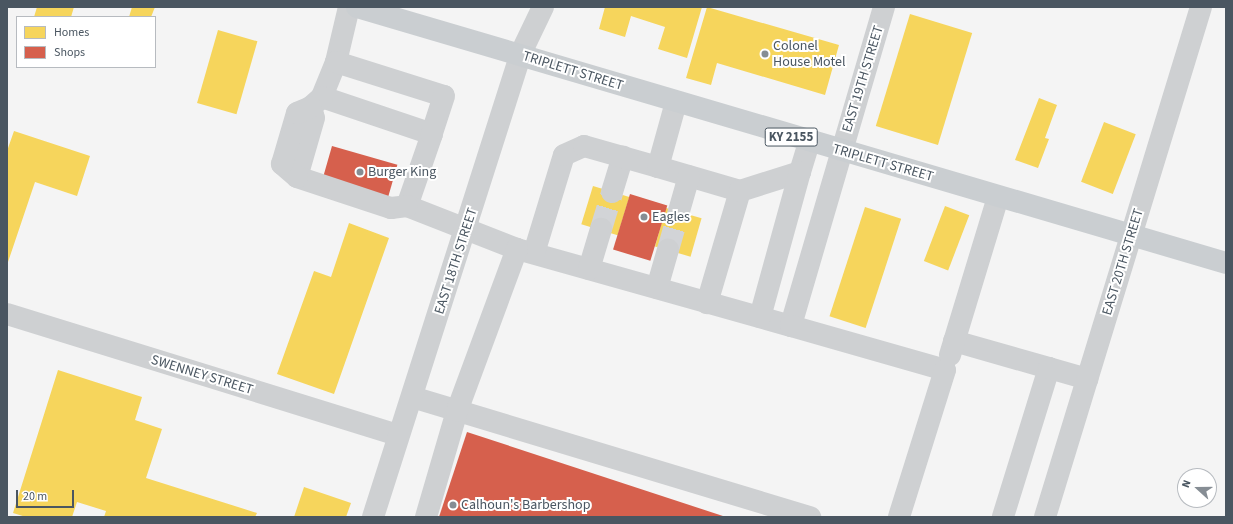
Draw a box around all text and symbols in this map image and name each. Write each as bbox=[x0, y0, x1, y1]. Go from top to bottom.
legend bbox=[16, 16, 156, 68]
text: Homes bbox=[54, 24, 89, 41]
street label: EAST 19TH STREET bbox=[839, 24, 887, 134]
place label: Colonel House Motel bbox=[773, 38, 846, 70]
text: Shops bbox=[54, 44, 85, 61]
street label: TRIPLETT STREET bbox=[521, 48, 625, 94]
marker: Colonel House Motel bbox=[760, 49, 770, 59]
road number: KY 2155 bbox=[764, 126, 818, 148]
street label: TRIPLETT STREET bbox=[831, 141, 935, 185]
place label: Burger King bbox=[368, 164, 436, 180]
marker: Burger King bbox=[355, 167, 365, 177]
street label: EAST 18TH STREET bbox=[431, 206, 481, 316]
street label: EAST 20TH STREET bbox=[1099, 207, 1147, 317]
place label: Eagles bbox=[652, 209, 690, 225]
marker: Eagles bbox=[639, 212, 649, 222]
street label: SWENNEY STREET bbox=[149, 352, 255, 398]
north arrow bbox=[1177, 468, 1217, 508]
text: N bbox=[1178, 478, 1195, 490]
scale bar bbox=[18, 482, 76, 508]
text: 20 m bbox=[23, 488, 47, 505]
place label: Calhoun's Barbershop bbox=[461, 497, 590, 513]
marker: Calhoun's Barbershop bbox=[448, 500, 458, 510]

